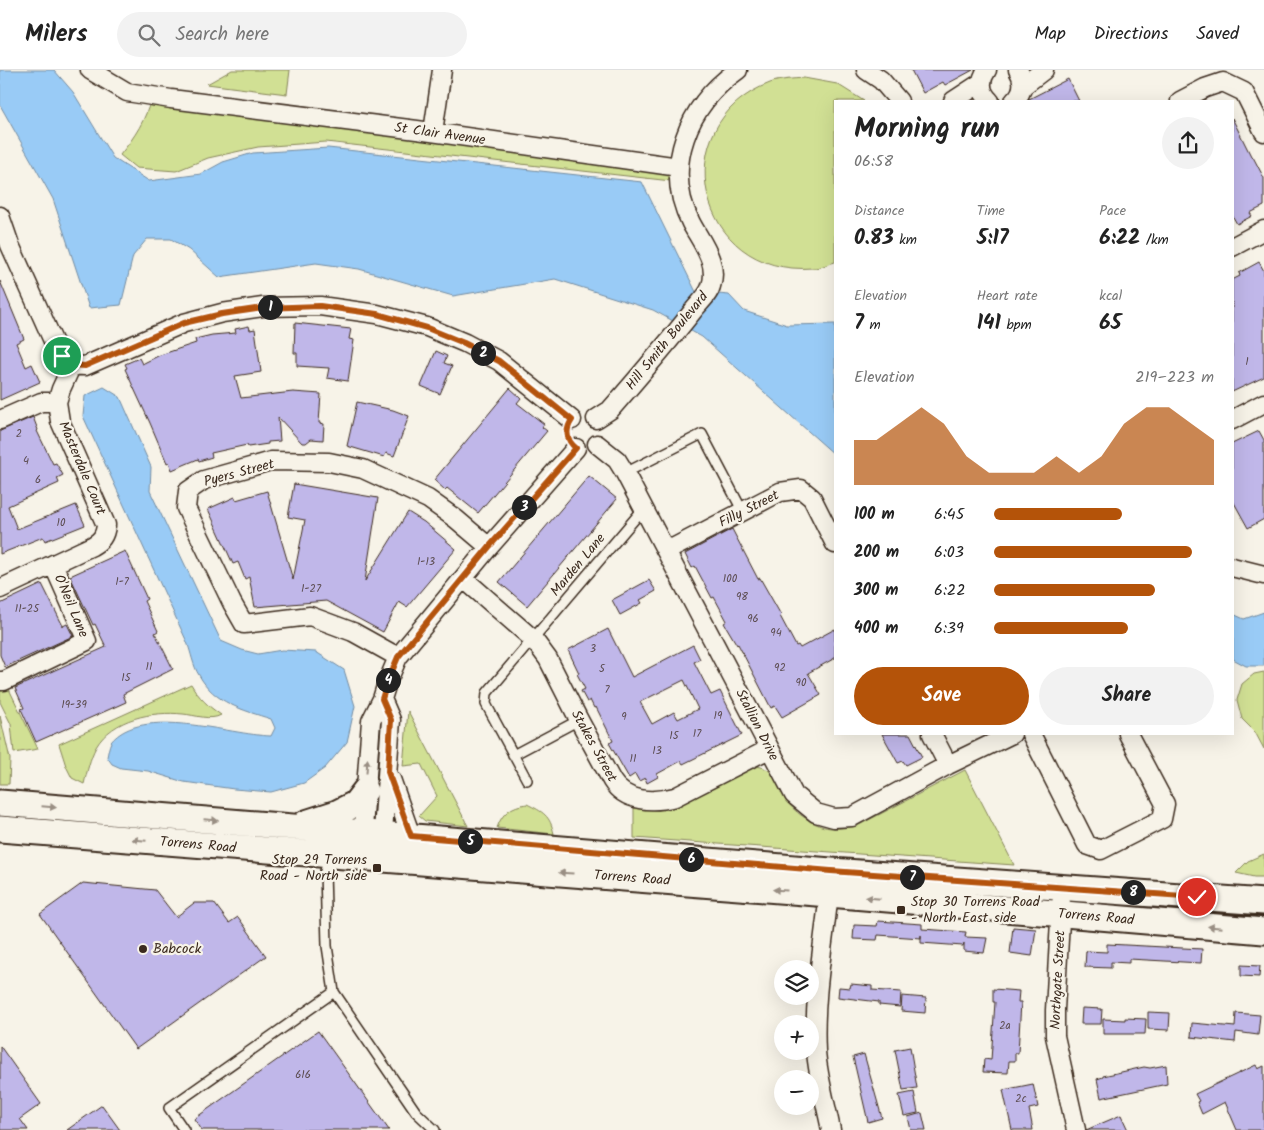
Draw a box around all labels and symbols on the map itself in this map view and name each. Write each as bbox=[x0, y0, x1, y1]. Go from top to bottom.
street label: St Clair Avenue bbox=[393, 117, 488, 151]
street label: Hill Smith Boulevard bbox=[620, 286, 714, 395]
pin: 1 bbox=[258, 294, 282, 320]
pin bbox=[41, 335, 83, 377]
pin: 2 bbox=[470, 340, 496, 366]
house number: 1 bbox=[1245, 353, 1249, 371]
street label: Masterdale Court bbox=[52, 418, 112, 519]
house number: 2 bbox=[16, 425, 22, 443]
house number: 4 bbox=[23, 452, 29, 470]
street label: Pyers Street bbox=[201, 453, 277, 493]
house number: 6 bbox=[35, 471, 41, 489]
street label: Filly Street bbox=[715, 484, 784, 534]
pin: 3 bbox=[512, 494, 536, 520]
house number: 10 bbox=[57, 514, 66, 532]
street label: Marden Lane bbox=[545, 528, 611, 601]
house number: 1-13 bbox=[417, 553, 435, 571]
house number: 100 bbox=[723, 570, 738, 588]
street label: O'Neil Lane bbox=[48, 571, 94, 642]
house number: 1-7 bbox=[115, 573, 130, 591]
house number: 1-27 bbox=[301, 580, 322, 598]
house number: 98 bbox=[736, 588, 748, 606]
house number: 11-25 bbox=[15, 600, 40, 618]
house number: 96 bbox=[747, 610, 759, 628]
house number: 94 bbox=[770, 624, 782, 642]
house number: 3 bbox=[590, 640, 596, 658]
house number: 11 bbox=[146, 658, 152, 676]
house number: 92 bbox=[774, 659, 786, 677]
house number: 5 bbox=[599, 660, 606, 678]
pin: 4 bbox=[376, 668, 400, 692]
house number: 15 bbox=[121, 669, 132, 687]
house number: 90 bbox=[796, 674, 807, 692]
house number: 7 bbox=[604, 681, 610, 699]
street label: Stallion Drive bbox=[729, 685, 785, 765]
house number: 19-39 bbox=[61, 696, 87, 714]
street label: Stakes Street bbox=[565, 706, 623, 787]
house number: 19 bbox=[714, 707, 723, 725]
house number: 9 bbox=[621, 708, 627, 726]
house number: 17 bbox=[693, 725, 702, 743]
house number: 15 bbox=[669, 727, 680, 745]
house number: 13 bbox=[652, 742, 662, 760]
house number: 11 bbox=[630, 750, 636, 768]
one-way arrow bbox=[364, 757, 372, 773]
one-way arrow bbox=[41, 803, 57, 811]
one-way arrow bbox=[203, 816, 219, 824]
pin: 5 bbox=[458, 828, 482, 854]
street label: Torrens Road bbox=[159, 831, 238, 859]
one-way arrow bbox=[130, 836, 146, 844]
pin: 6 bbox=[678, 846, 704, 872]
place label: Stop 29 Torrens Road - North side bbox=[260, 849, 368, 887]
marker: Stop 29 Torrens Road - North side bbox=[371, 862, 383, 874]
street label: Torrens Road bbox=[593, 864, 672, 892]
pin: 7 bbox=[900, 864, 924, 890]
one-way arrow bbox=[557, 869, 573, 877]
pin bbox=[1176, 876, 1218, 918]
pin: 8 bbox=[1120, 880, 1146, 904]
one-way arrow bbox=[772, 886, 788, 894]
place label: Stop 30 Torrens Road - North East side bbox=[911, 891, 1041, 929]
one-way arrow bbox=[865, 893, 881, 901]
street label: Torrens Road bbox=[1057, 903, 1136, 931]
marker: Stop 30 Torrens Road - North East side bbox=[895, 904, 907, 916]
one-way arrow bbox=[1207, 922, 1223, 930]
street label: Northgate Street bbox=[1044, 929, 1072, 1030]
place label: Babcock bbox=[153, 938, 202, 960]
marker: Babcock bbox=[137, 943, 149, 955]
house number: 2a bbox=[999, 1017, 1011, 1035]
house number: 616 bbox=[295, 1066, 311, 1084]
house number: 2c bbox=[1015, 1090, 1027, 1108]

